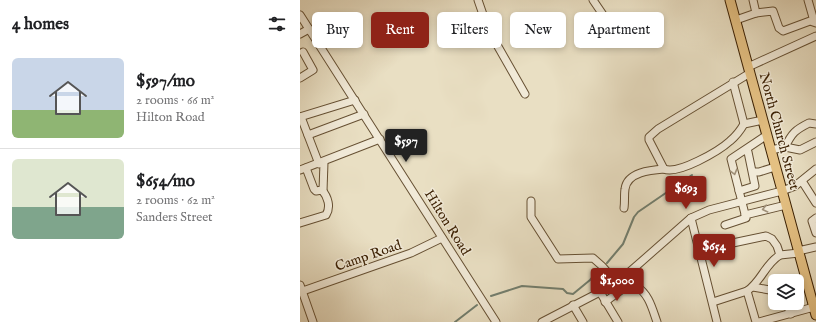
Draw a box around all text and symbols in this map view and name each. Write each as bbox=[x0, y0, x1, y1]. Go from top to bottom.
chip: Buy bbox=[312, 12, 363, 48]
chip: Rent bbox=[371, 12, 429, 48]
chip: Filters bbox=[437, 12, 502, 48]
chip: New bbox=[510, 12, 566, 48]
chip: Apartment bbox=[574, 12, 664, 48]
icon: filters bbox=[266, 13, 288, 35]
text: 4 homes bbox=[12, 14, 69, 35]
text: $597/mo bbox=[136, 71, 195, 92]
street label: North Church Street bbox=[755, 71, 803, 192]
icon: home bbox=[44, 74, 92, 122]
text: 2 rooms · 66 m² bbox=[136, 92, 214, 109]
text: Hilton Road bbox=[136, 109, 205, 126]
pin: $597 bbox=[382, 129, 430, 163]
text: $597 bbox=[394, 133, 418, 150]
one-way arrow bbox=[729, 169, 737, 175]
text: $654/mo bbox=[136, 171, 195, 192]
icon: home bbox=[44, 175, 92, 223]
pin: $693 bbox=[662, 176, 710, 210]
text: $693 bbox=[674, 180, 698, 197]
street label: Hilton Road bbox=[420, 186, 475, 259]
text: 2 rooms · 62 m² bbox=[136, 192, 215, 209]
one-way arrow bbox=[762, 205, 769, 213]
text: Sanders Street bbox=[136, 209, 213, 226]
pin: $654 bbox=[690, 234, 738, 268]
street label: Camp Road bbox=[333, 236, 404, 276]
text: $654 bbox=[702, 238, 726, 255]
pin: $1,000 bbox=[584, 268, 650, 302]
text: $1,000 bbox=[600, 272, 634, 289]
map controls bbox=[768, 274, 804, 310]
button: layers bbox=[768, 274, 804, 310]

